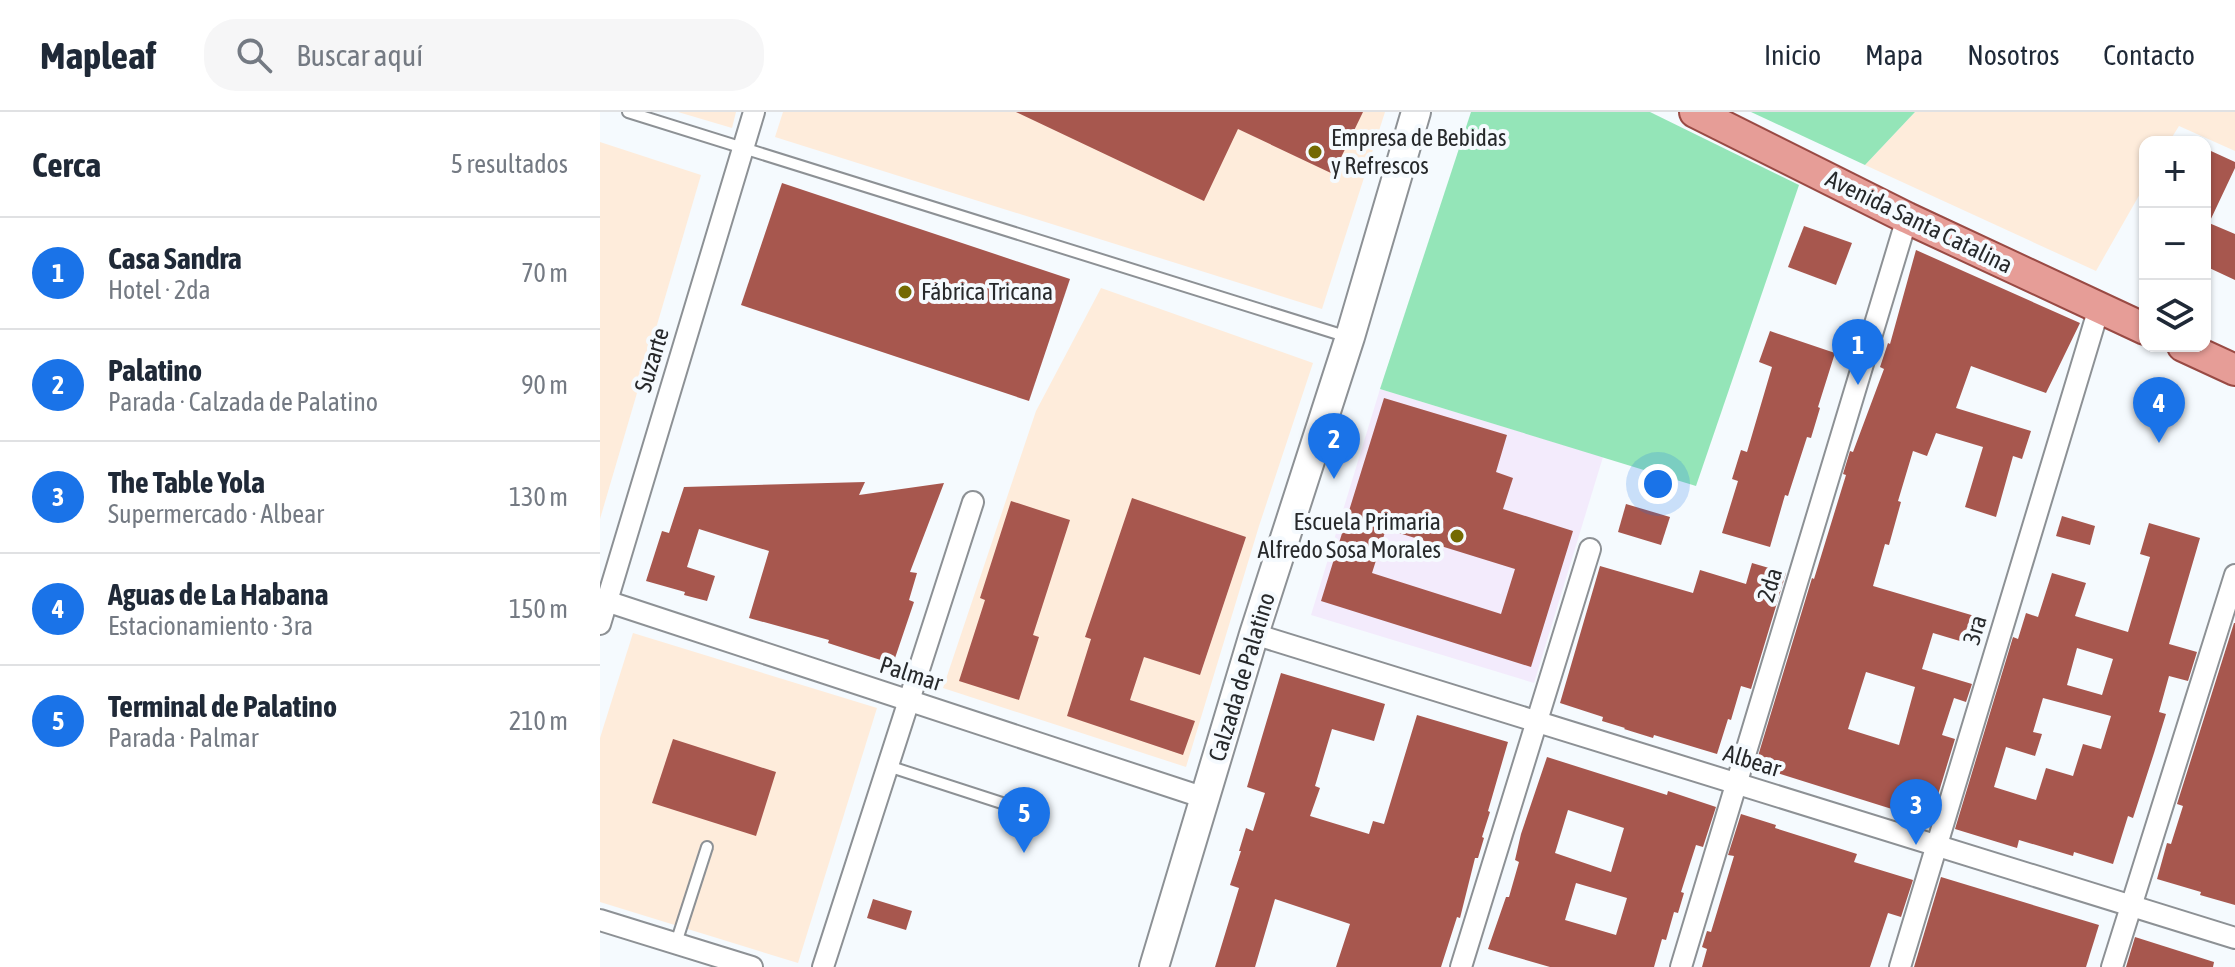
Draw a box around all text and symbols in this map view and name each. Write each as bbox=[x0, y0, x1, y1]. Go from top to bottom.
search box bbox=[204, 19, 764, 91]
icon: search bbox=[232, 33, 276, 77]
text: Mapleaf bbox=[40, 34, 156, 77]
text: Buscar aquí bbox=[296, 38, 423, 72]
text: Inicio bbox=[1764, 39, 1821, 71]
text: Mapa bbox=[1865, 39, 1923, 71]
text: Nosotros bbox=[1967, 39, 2059, 71]
text: Contacto bbox=[2103, 39, 2195, 71]
place label: Empresa de Bebidas y Refrescos bbox=[1331, 124, 1507, 179]
map controls bbox=[2139, 136, 2211, 352]
button: + bbox=[2139, 136, 2211, 208]
marker: Empresa de Bebidas y Refrescos bbox=[1306, 143, 1324, 161]
text: Cerca bbox=[32, 145, 101, 184]
text: 5 resultados bbox=[451, 149, 568, 179]
street label: Avenida Santa Catalina bbox=[1822, 165, 2017, 278]
button: − bbox=[2139, 208, 2211, 280]
text: Casa Sandra bbox=[108, 241, 242, 275]
text: 1 bbox=[52, 258, 64, 288]
text: 70 m bbox=[521, 258, 568, 288]
text: Hotel · 2da bbox=[108, 275, 211, 305]
place label: Fábrica Tricana bbox=[921, 278, 1053, 305]
button: layers bbox=[2139, 280, 2211, 352]
marker: Fábrica Tricana bbox=[896, 283, 914, 301]
pin: 1 bbox=[1832, 319, 1884, 385]
street label: Suzarte bbox=[629, 324, 674, 395]
text: Palatino bbox=[108, 353, 202, 387]
text: 2 bbox=[52, 370, 64, 400]
text: 90 m bbox=[521, 370, 568, 400]
pin: 4 bbox=[2133, 377, 2185, 443]
text: Parada · Calzada de Palatino bbox=[108, 387, 378, 417]
pin: 2 bbox=[1308, 413, 1360, 479]
your location bbox=[1638, 464, 1678, 504]
text: The Table Yola bbox=[108, 465, 265, 499]
text: 3 bbox=[52, 482, 64, 512]
text: 130 m bbox=[509, 482, 568, 512]
text: Supermercado · Albear bbox=[108, 499, 324, 529]
place label: Escuela Primaria Alfredo Sosa Morales bbox=[1258, 508, 1441, 563]
marker: Escuela Primaria Alfredo Sosa Morales bbox=[1448, 527, 1466, 545]
street label: 2da bbox=[1752, 565, 1787, 605]
text: Aguas de La Habana bbox=[108, 577, 328, 611]
street label: Calzada de Palatino bbox=[1203, 589, 1280, 764]
text: 4 bbox=[52, 594, 64, 624]
text: 150 m bbox=[509, 594, 568, 624]
text: Estacionamiento · 3ra bbox=[108, 611, 313, 641]
street label: 3ra bbox=[1957, 612, 1992, 648]
street label: Palmar bbox=[876, 651, 947, 697]
text: Terminal de Palatino bbox=[108, 689, 337, 723]
text: 5 bbox=[52, 706, 64, 736]
text: 210 m bbox=[509, 706, 568, 736]
text: Parada · Palmar bbox=[108, 723, 258, 753]
street label: Albear bbox=[1720, 739, 1785, 782]
pin: 3 bbox=[1890, 779, 1942, 845]
pin: 5 bbox=[998, 787, 1050, 853]

